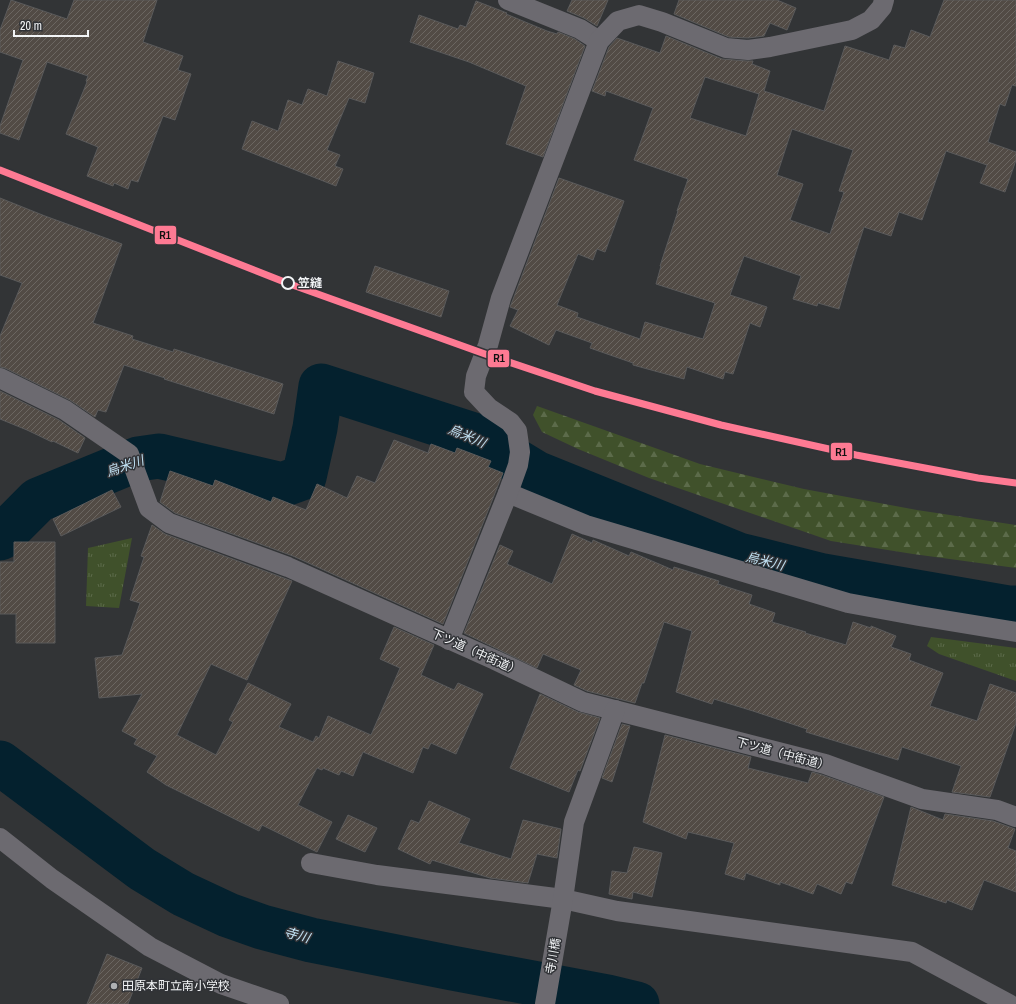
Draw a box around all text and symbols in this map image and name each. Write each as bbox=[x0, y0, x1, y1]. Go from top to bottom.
scale bar bbox=[14, 12, 88, 38]
text: 20 m bbox=[20, 18, 42, 34]
line badge: R1 bbox=[154, 225, 177, 245]
text: R1 bbox=[159, 228, 171, 242]
place label: 笠縫 bbox=[297, 275, 323, 291]
marker: 笠縫 bbox=[281, 276, 295, 290]
line badge: R1 bbox=[487, 349, 510, 368]
text: R1 bbox=[493, 351, 505, 365]
water label: 烏米川 bbox=[446, 421, 490, 452]
line badge: R1 bbox=[830, 442, 853, 461]
text: R1 bbox=[835, 445, 847, 459]
water label: 烏米川 bbox=[104, 451, 148, 480]
water label: 烏米川 bbox=[744, 548, 788, 574]
street label: 下ツ道（中街道） bbox=[429, 625, 523, 679]
street label: 下ツ道（中街道） bbox=[735, 734, 831, 774]
water label: 寺川 bbox=[282, 923, 314, 947]
street label: 寺川橋 bbox=[542, 937, 564, 975]
place label: 田原本町立南小学校 bbox=[122, 978, 230, 994]
marker: 田原本町立南小学校 bbox=[109, 981, 119, 991]

